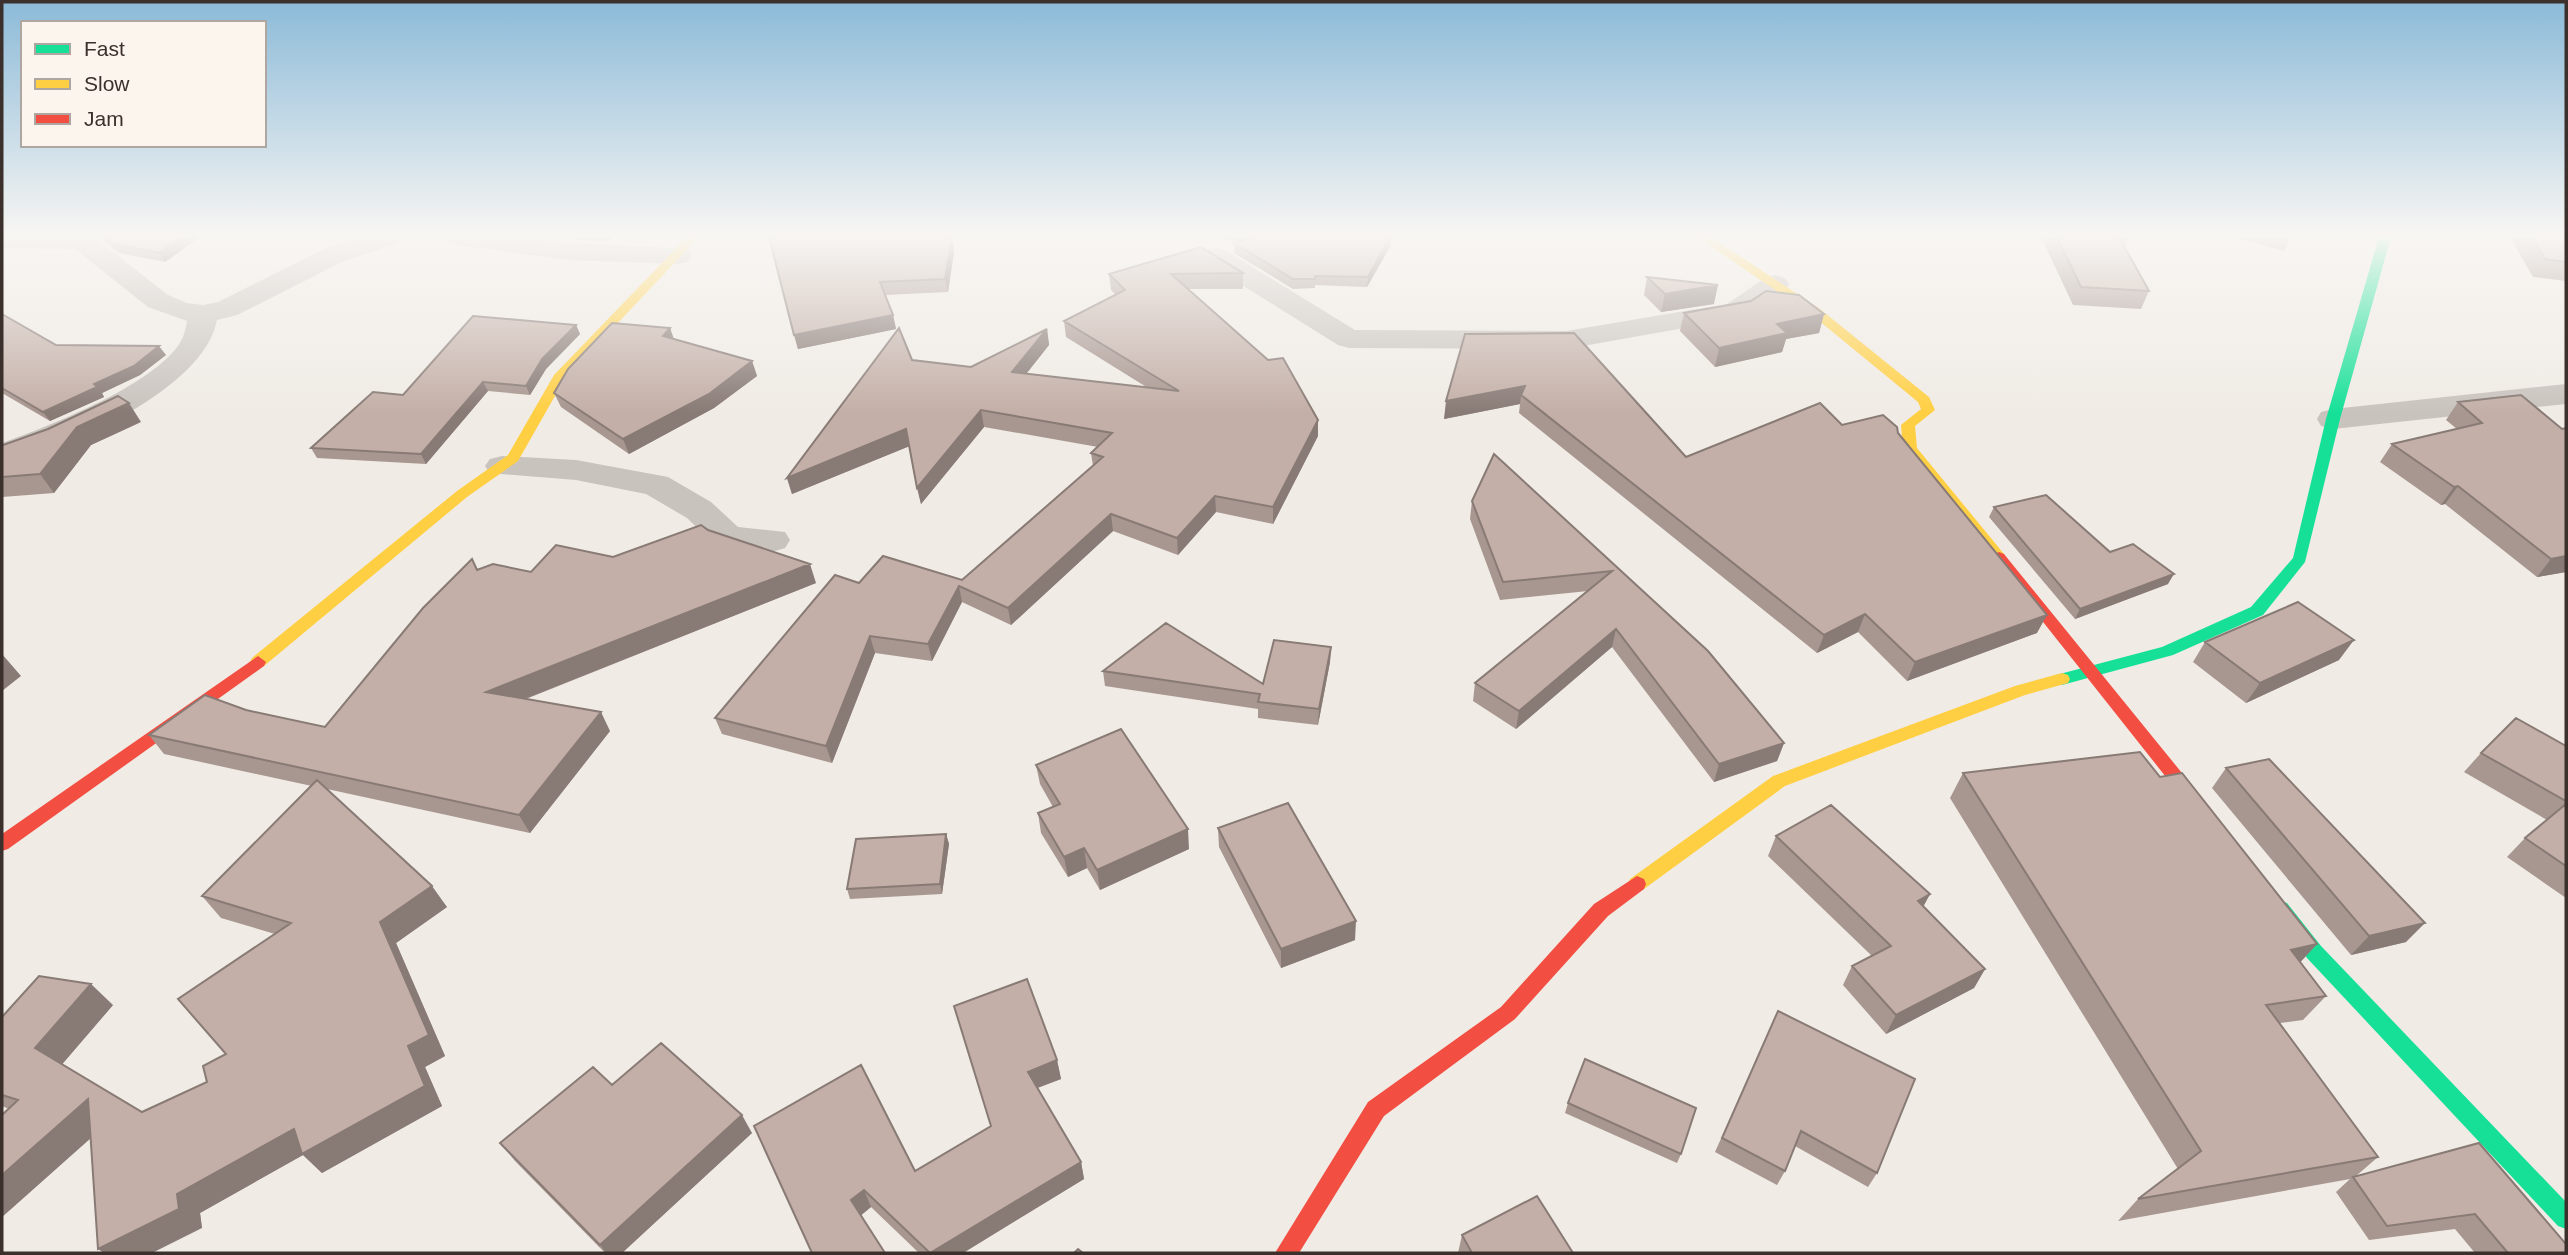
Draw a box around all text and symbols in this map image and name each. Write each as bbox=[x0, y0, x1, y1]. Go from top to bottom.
legend bbox=[21, 21, 266, 147]
text: Fast bbox=[84, 37, 125, 60]
text: Slow bbox=[84, 72, 130, 95]
text: Jam bbox=[84, 107, 124, 130]

